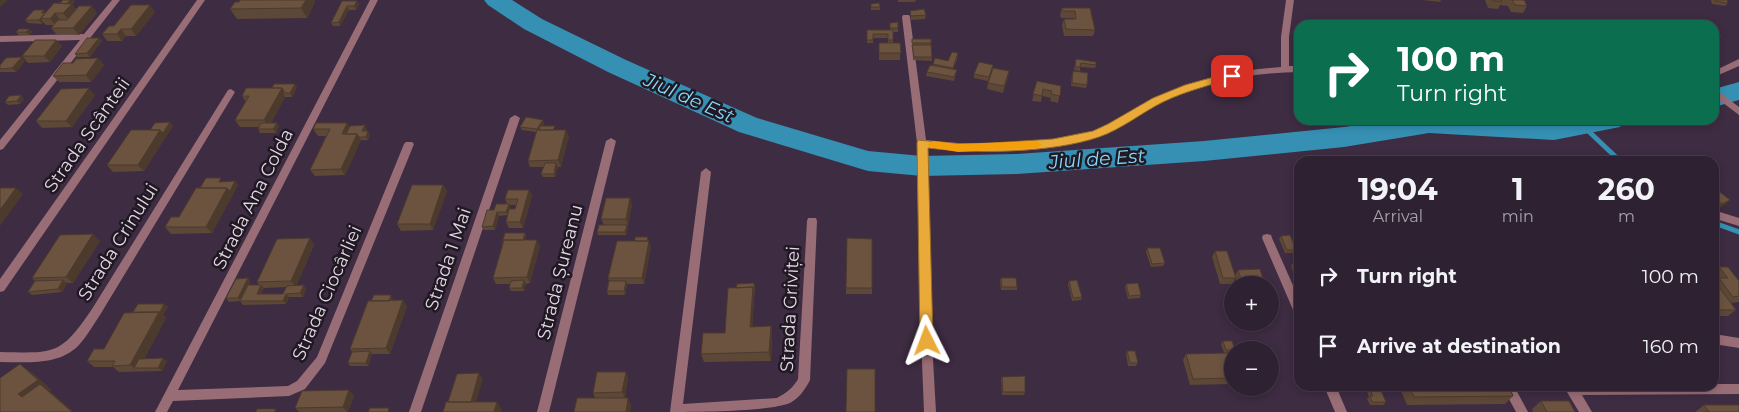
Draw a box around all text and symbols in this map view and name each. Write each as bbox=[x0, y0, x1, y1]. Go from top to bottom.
text: 100 m bbox=[1397, 37, 1505, 80]
icon: right bbox=[1314, 40, 1379, 105]
pin bbox=[1211, 55, 1253, 97]
icon: arrive bbox=[1218, 62, 1246, 90]
water label: Jiul de Est bbox=[639, 68, 738, 128]
street label: Strada Scânteii bbox=[39, 74, 135, 196]
text: Turn right bbox=[1397, 80, 1507, 107]
street label: Strada Ana Colda bbox=[208, 125, 298, 273]
water label: Jiul de Est bbox=[1047, 144, 1146, 174]
text: 19:04 bbox=[1358, 171, 1438, 208]
text: 1 bbox=[1512, 171, 1524, 208]
text: 260 bbox=[1598, 171, 1655, 208]
street label: Strada Crinului bbox=[73, 179, 163, 305]
street label: Strada Șureanu bbox=[533, 202, 588, 342]
street label: Strada 1 Mai bbox=[420, 205, 476, 313]
text: Arrival bbox=[1373, 207, 1423, 226]
text: min bbox=[1502, 207, 1534, 226]
text: m bbox=[1618, 207, 1635, 226]
street label: Strada Ciocârliei bbox=[287, 222, 367, 364]
street label: Strada Griviței bbox=[776, 246, 805, 373]
icon: right bbox=[1314, 262, 1342, 290]
text: Turn right bbox=[1357, 265, 1457, 288]
text: 100 m bbox=[1642, 265, 1699, 288]
map controls bbox=[1224, 276, 1279, 396]
button: + bbox=[1224, 276, 1279, 331]
position arrow bbox=[900, 314, 952, 366]
icon: arrive bbox=[1314, 332, 1342, 360]
text: Arrive at destination bbox=[1357, 335, 1561, 358]
text: 160 m bbox=[1643, 335, 1699, 358]
button: − bbox=[1224, 341, 1279, 396]

